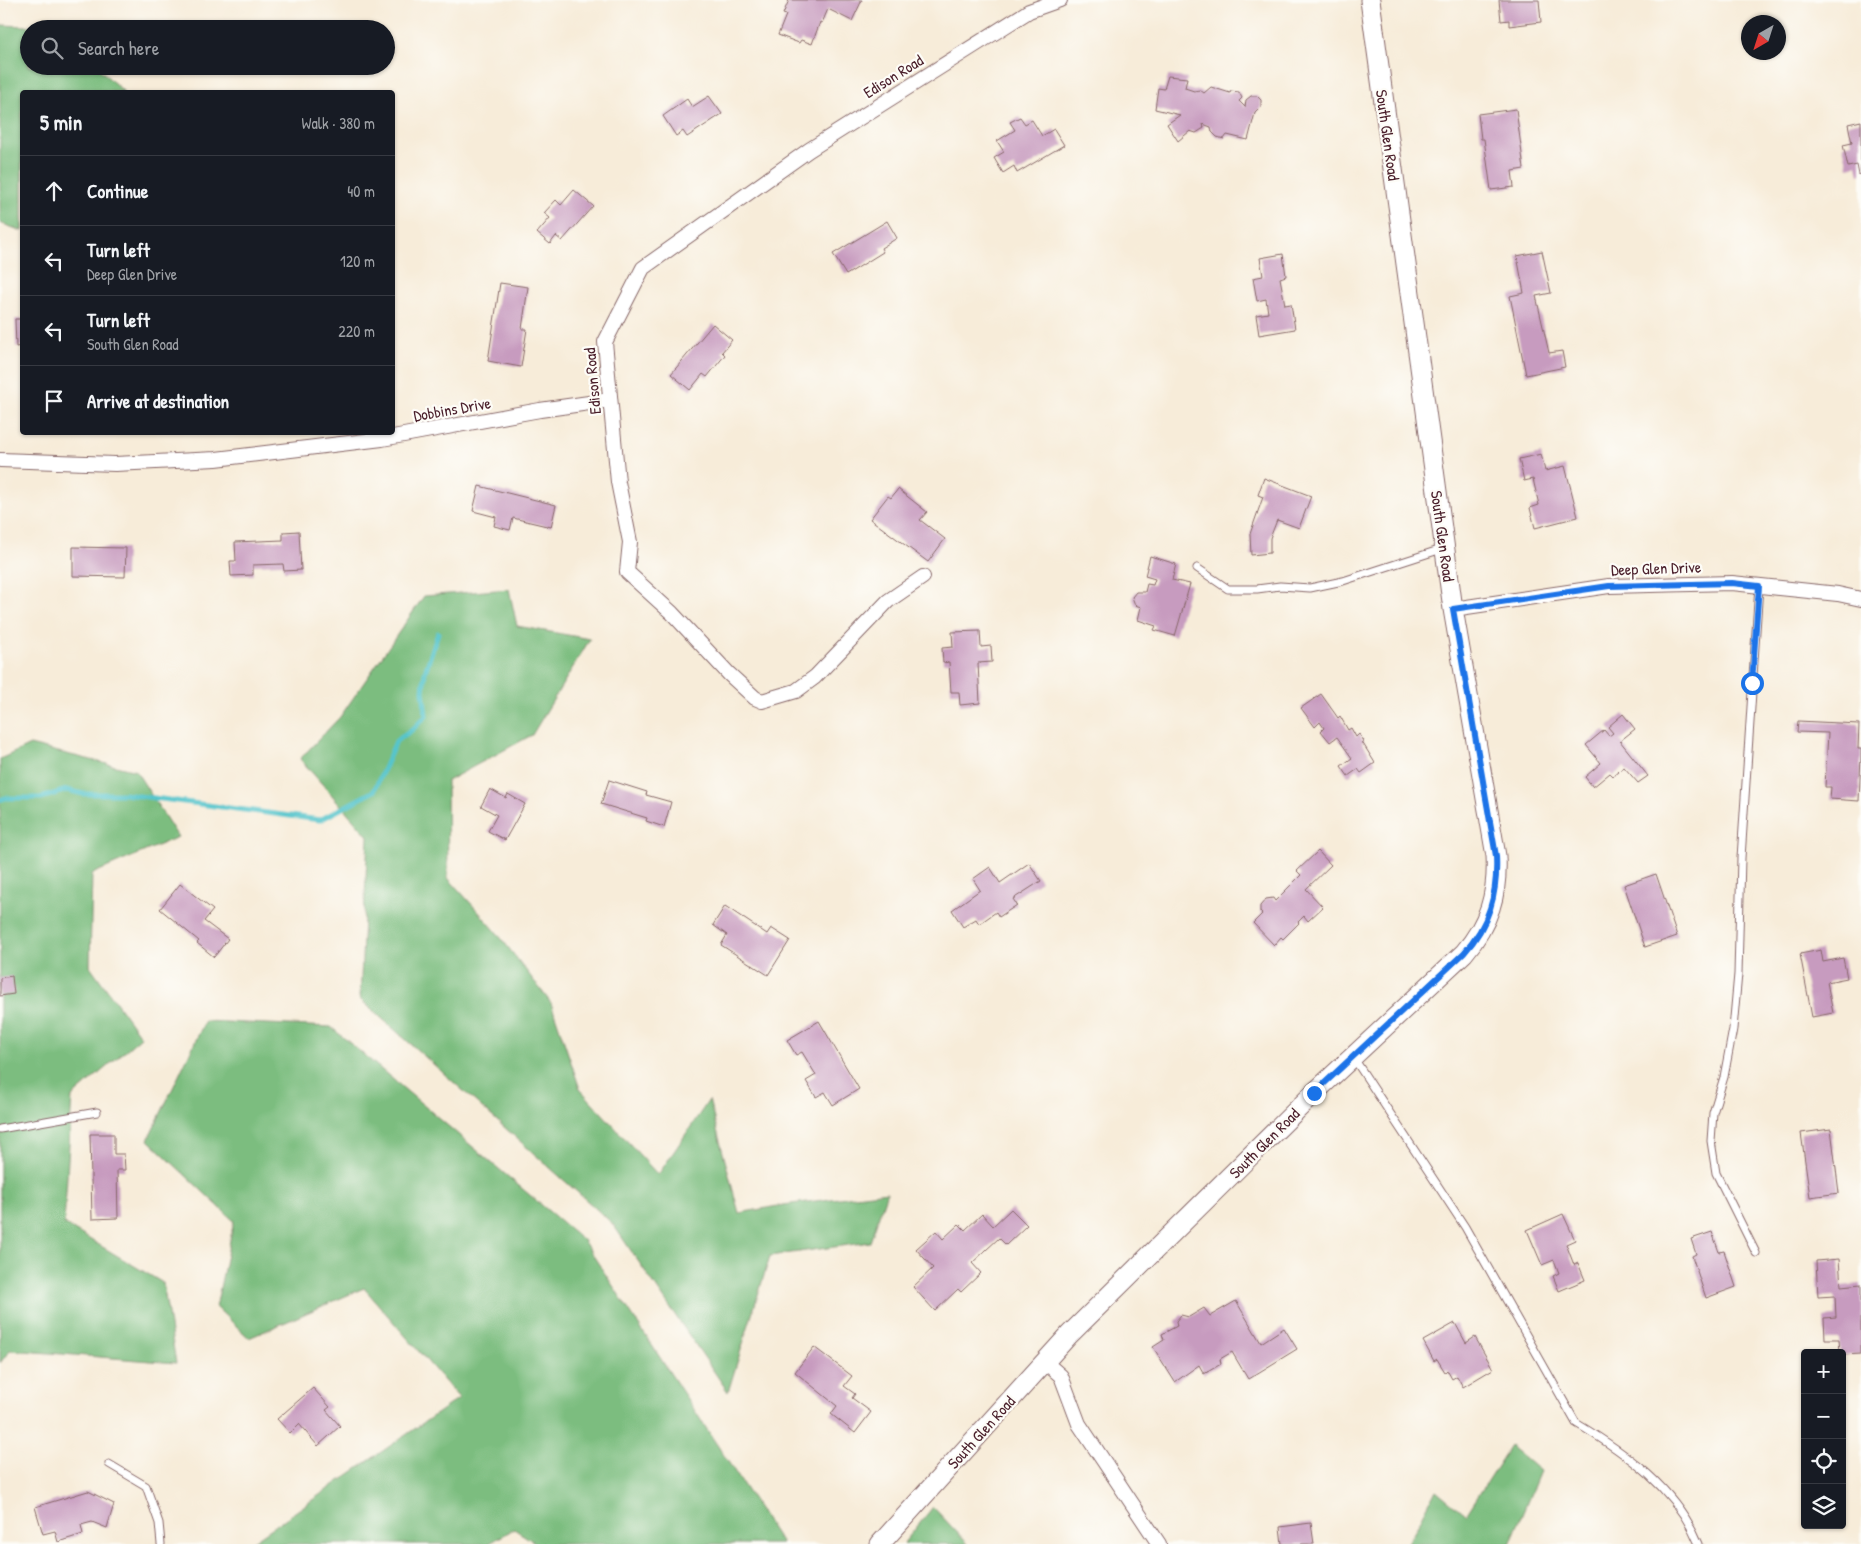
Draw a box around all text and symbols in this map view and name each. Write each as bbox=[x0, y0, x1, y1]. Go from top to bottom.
north arrow bbox=[1741, 15, 1786, 60]
search box bbox=[20, 20, 395, 75]
icon: search bbox=[38, 34, 66, 62]
text: Search here bbox=[78, 35, 159, 61]
street label: Edison Road bbox=[859, 49, 927, 103]
street label: South Glen Road bbox=[1371, 88, 1405, 182]
text: 5 min bbox=[40, 108, 82, 137]
text: Walk · 380 m bbox=[302, 112, 375, 134]
icon: ahead bbox=[40, 177, 68, 205]
text: Continue bbox=[87, 178, 148, 204]
text: 40 m bbox=[347, 180, 375, 202]
text: Turn left bbox=[87, 237, 150, 263]
icon: left bbox=[40, 247, 68, 275]
text: 120 m bbox=[340, 250, 375, 272]
text: Deep Glen Drive bbox=[87, 263, 177, 285]
text: Turn left bbox=[87, 307, 150, 333]
icon: left bbox=[40, 317, 68, 345]
text: 220 m bbox=[338, 320, 375, 342]
text: South Glen Road bbox=[87, 333, 179, 355]
street label: Edison Road bbox=[578, 347, 606, 415]
icon: arrive bbox=[40, 387, 68, 415]
text: Arrive at destination bbox=[87, 388, 229, 414]
street label: Dobbins Drive bbox=[412, 391, 493, 427]
street label: South Glen Road bbox=[1426, 489, 1460, 583]
street label: Deep Glen Drive bbox=[1611, 555, 1702, 581]
route start bbox=[1741, 672, 1764, 695]
route end bbox=[1303, 1082, 1326, 1105]
street label: South Glen Road bbox=[1224, 1103, 1304, 1183]
map controls bbox=[1801, 1349, 1846, 1529]
button: + bbox=[1801, 1349, 1846, 1394]
street label: South Glen Road bbox=[942, 1391, 1020, 1473]
button: − bbox=[1801, 1394, 1846, 1439]
button: locate bbox=[1801, 1439, 1846, 1484]
button: layers bbox=[1801, 1484, 1846, 1529]

